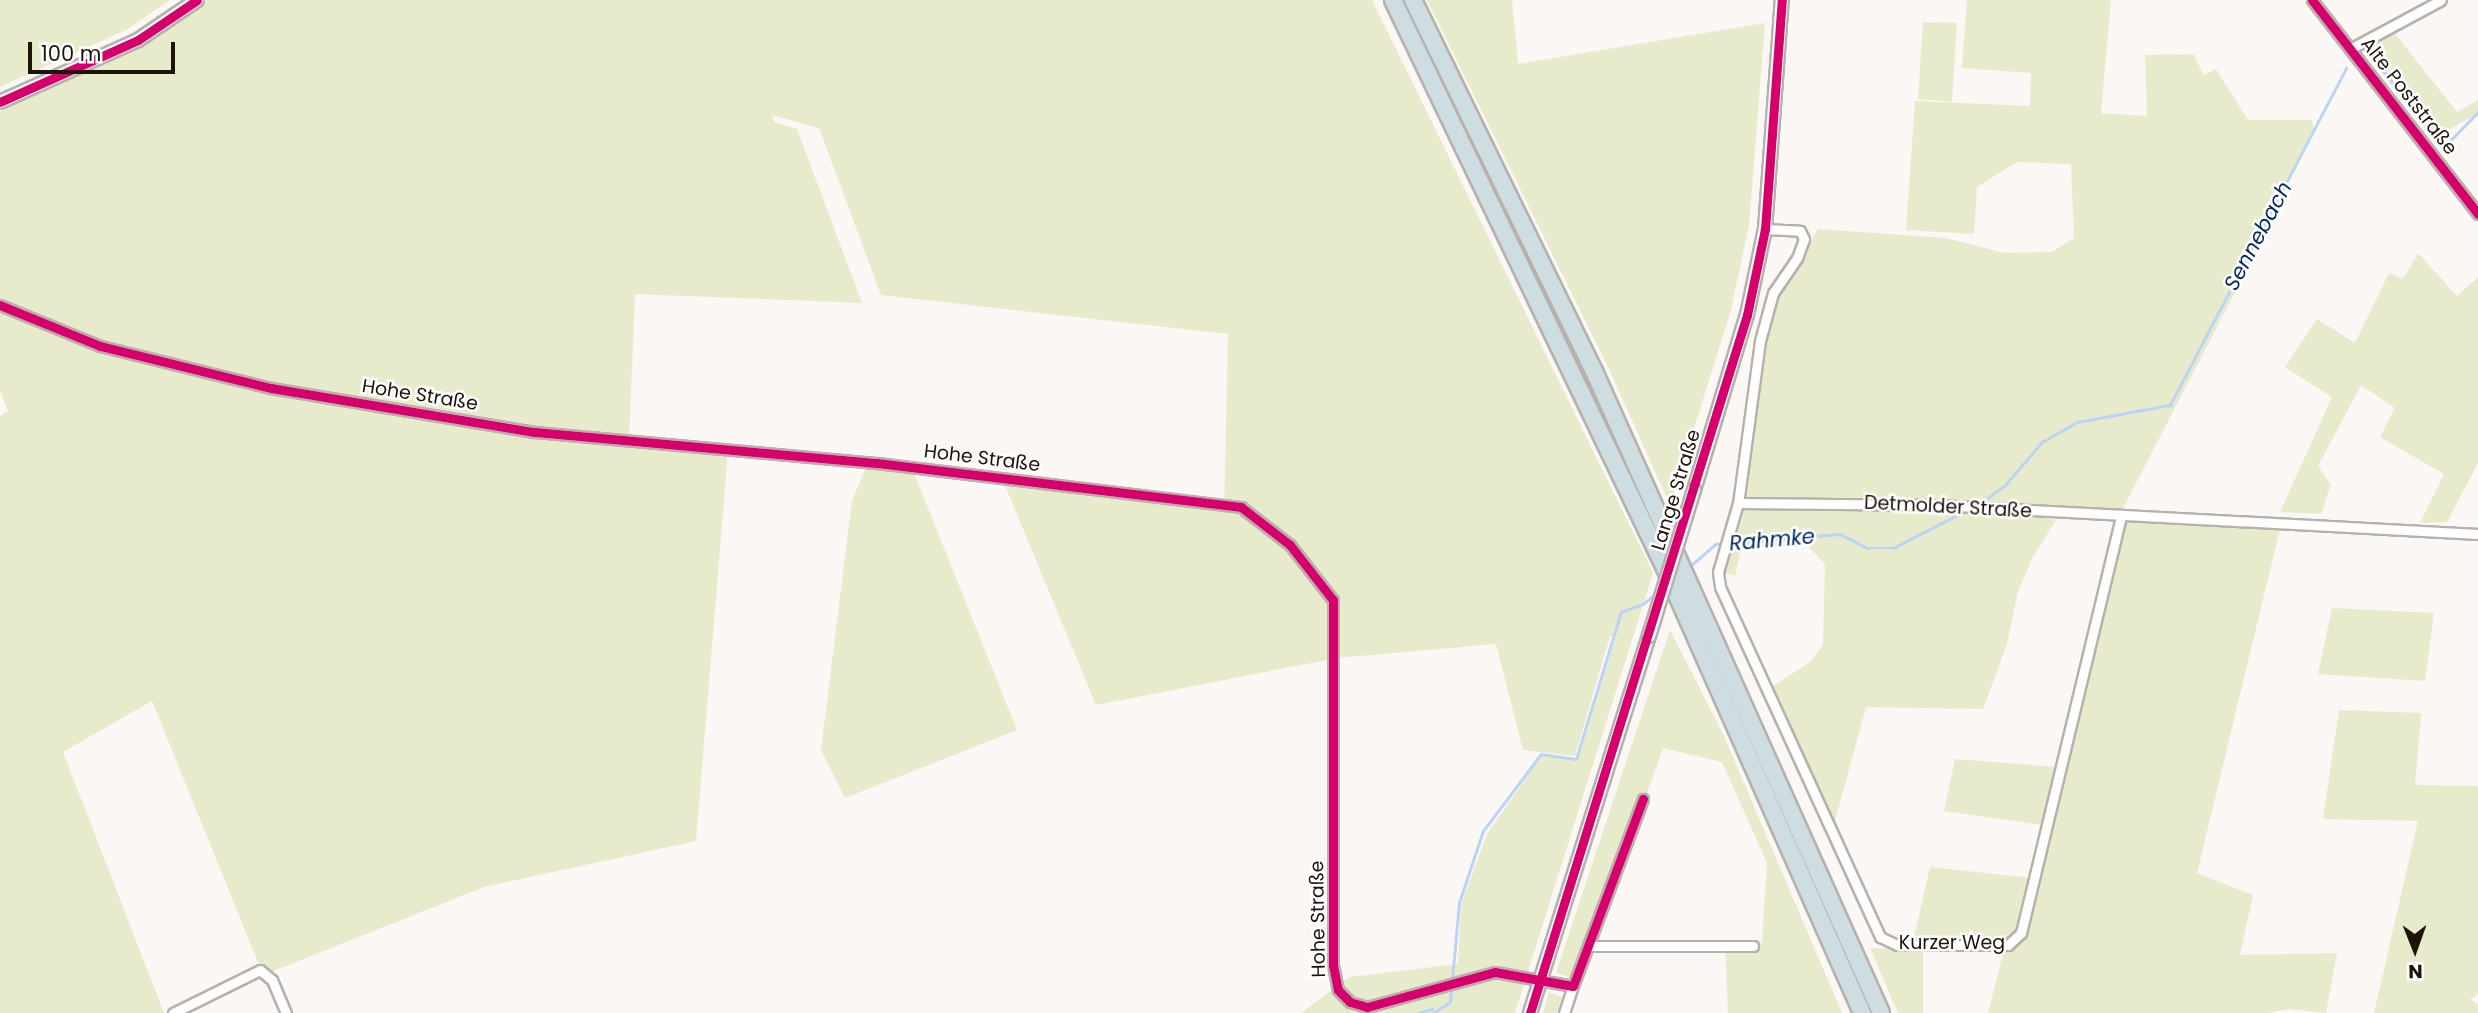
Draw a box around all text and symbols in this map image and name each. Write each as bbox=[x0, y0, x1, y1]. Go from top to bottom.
scale bar bbox=[32, 28, 178, 72]
street label: Alte Poststraße bbox=[2356, 33, 2462, 159]
text: 100 m bbox=[41, 39, 101, 68]
water label: Sennebach bbox=[2219, 177, 2297, 295]
street label: Hohe Straße bbox=[360, 375, 480, 415]
street label: Lange Straße bbox=[1647, 427, 1705, 553]
street label: Hohe Straße bbox=[923, 440, 1041, 476]
street label: Detmolder Straße bbox=[1864, 491, 2032, 523]
water label: Rahmke bbox=[1728, 524, 1816, 556]
street label: Hohe Straße bbox=[1306, 860, 1330, 978]
north arrow bbox=[2380, 915, 2450, 985]
street label: Kurzer Weg bbox=[1899, 932, 2005, 954]
text: N bbox=[2408, 958, 2423, 985]

